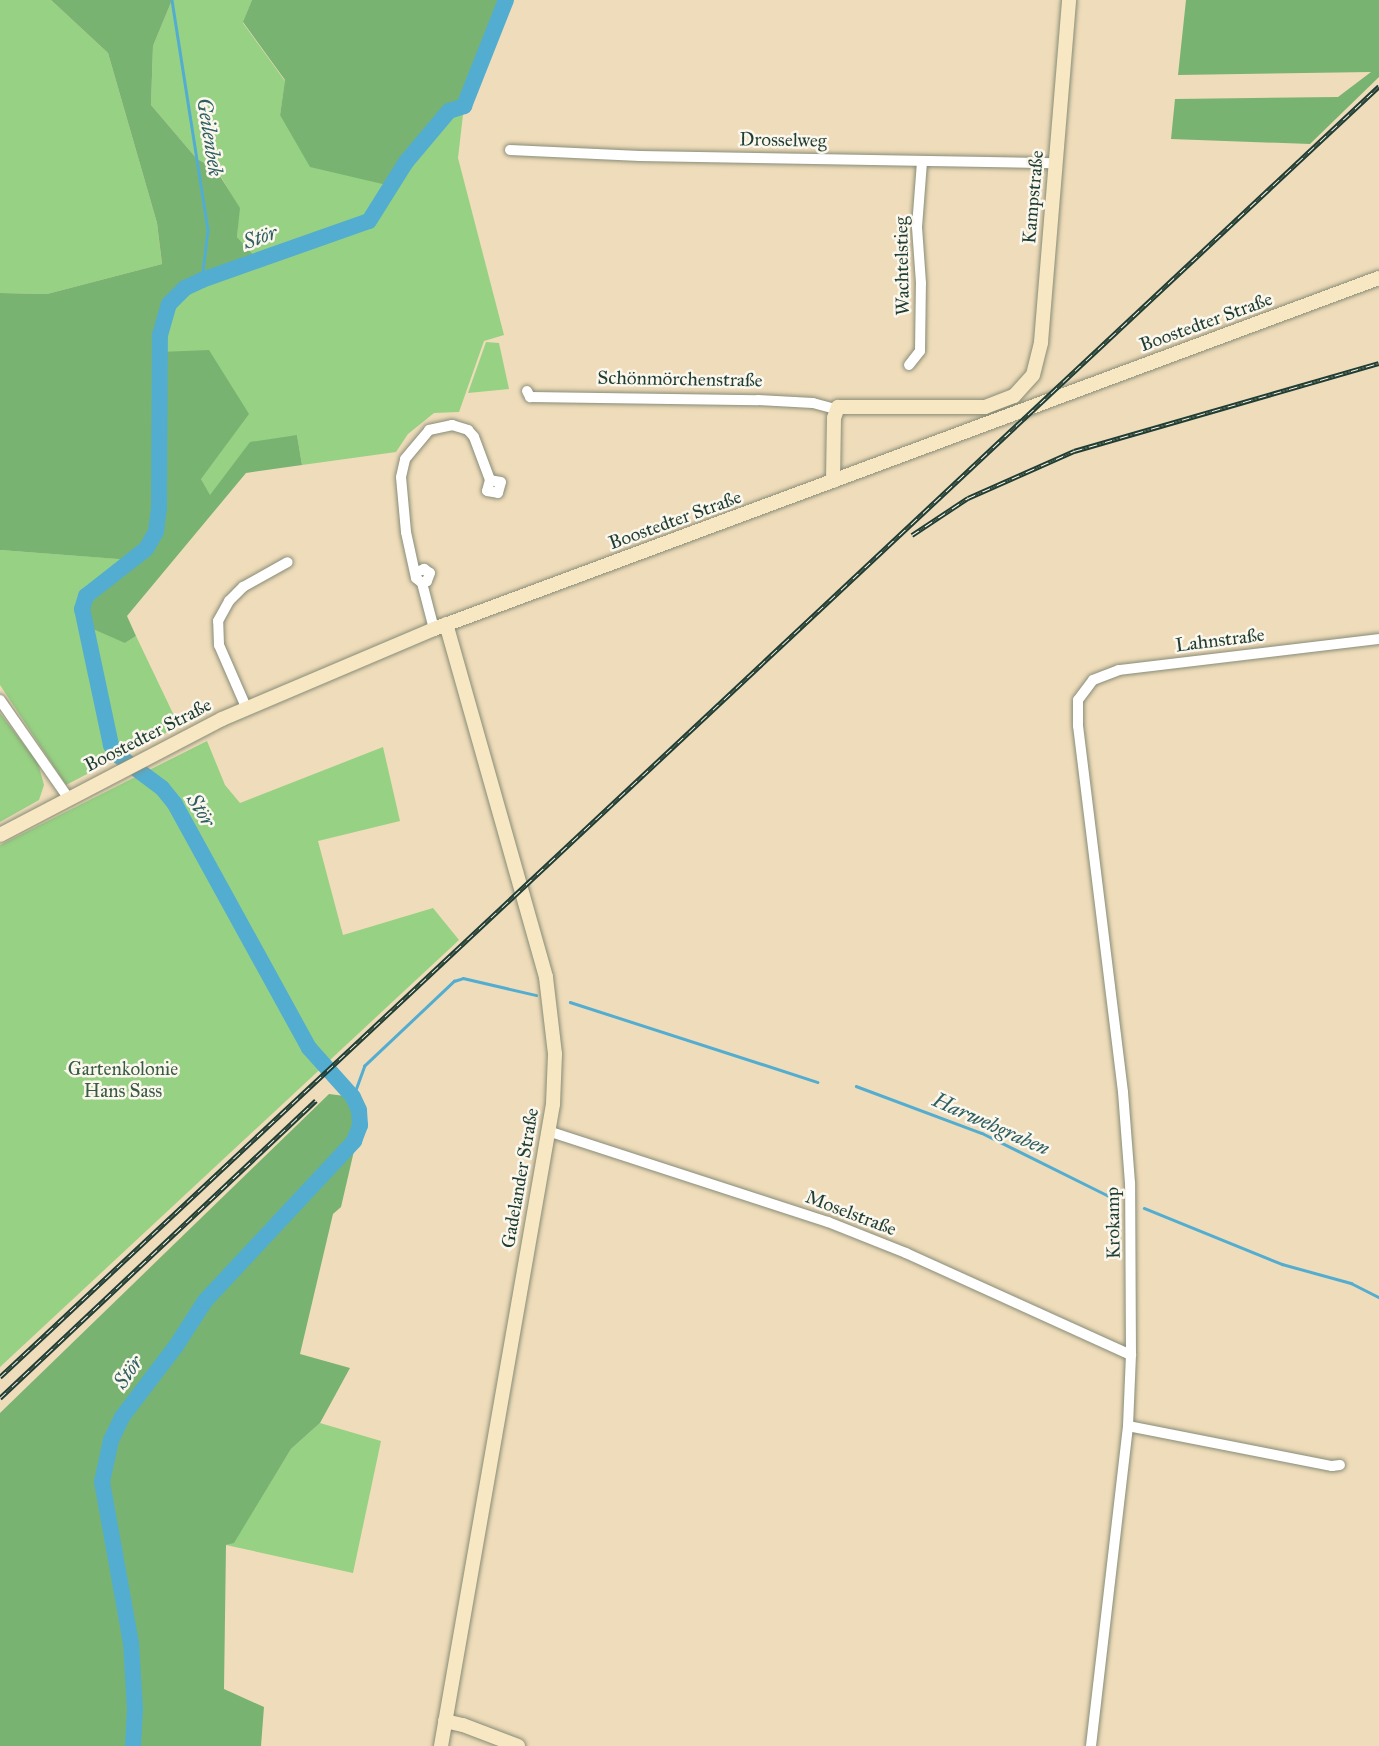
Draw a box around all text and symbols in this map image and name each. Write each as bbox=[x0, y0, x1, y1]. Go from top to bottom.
water label: Geilenbek bbox=[191, 96, 229, 178]
street label: Drosselweg bbox=[739, 128, 827, 152]
street label: Kampstraße bbox=[1018, 149, 1048, 245]
street label: Wachtelstieg bbox=[890, 216, 914, 316]
water label: Stör bbox=[240, 219, 280, 255]
street label: Boostedter Straße bbox=[1137, 287, 1275, 357]
street label: Schönmörchenstraße bbox=[597, 366, 763, 392]
street label: Boostedter Straße bbox=[606, 485, 744, 555]
street label: Lahnstraße bbox=[1174, 623, 1266, 657]
street label: Boostedter Straße bbox=[81, 693, 215, 777]
water label: Stör bbox=[181, 789, 221, 831]
park label: Gartenkolonie Hans Sass bbox=[68, 1058, 178, 1102]
water label: Harwehgraben bbox=[929, 1087, 1053, 1161]
street label: Gadelander Straße bbox=[496, 1106, 544, 1250]
street label: Moselstraße bbox=[802, 1185, 900, 1241]
street label: Krokamp bbox=[1101, 1187, 1125, 1259]
water label: Stör bbox=[108, 1351, 148, 1393]

